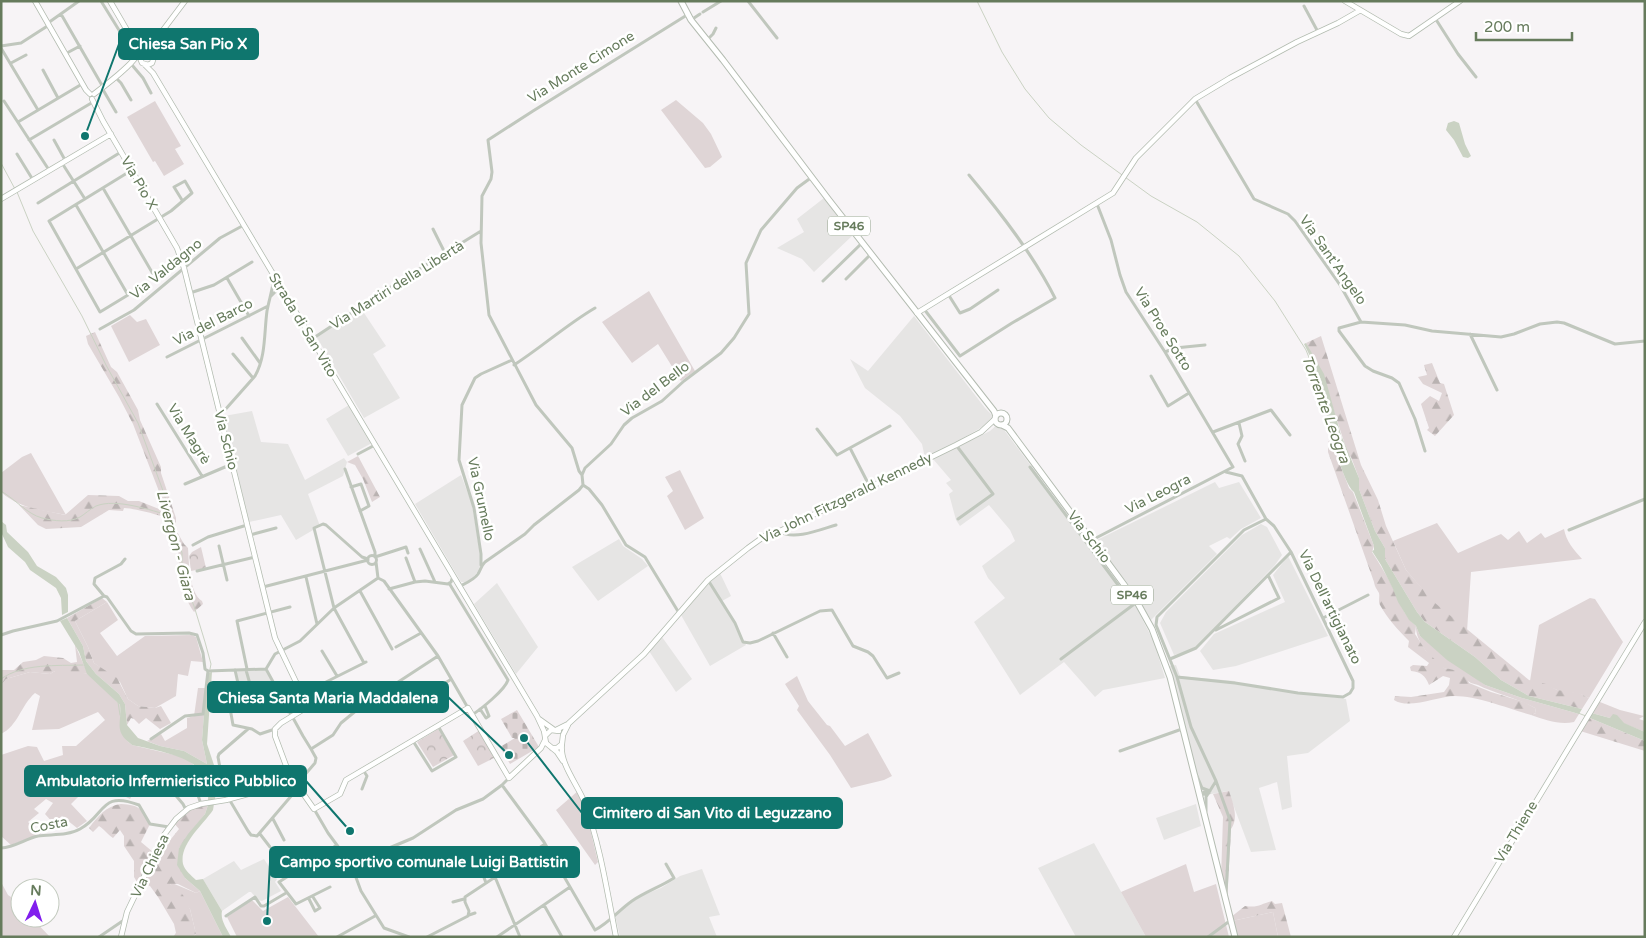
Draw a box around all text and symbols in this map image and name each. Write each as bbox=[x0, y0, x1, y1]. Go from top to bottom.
scale bar bbox=[1476, 10, 1572, 42]
text: 200 m bbox=[1484, 18, 1530, 36]
street label: Via Monte Cimone bbox=[524, 27, 638, 107]
callout: Chiesa San Pio X bbox=[119, 29, 258, 59]
text: Chiesa San Pio X bbox=[129, 35, 247, 53]
street label: Via Pio X bbox=[117, 153, 161, 213]
street label: Via Sant'Angelo bbox=[1296, 212, 1370, 308]
road number: SP46 bbox=[828, 217, 870, 236]
street label: Via Valdagno bbox=[127, 235, 205, 303]
street label: Via Martiri della Libertà bbox=[327, 237, 467, 333]
street label: Strada di San Vito bbox=[265, 270, 341, 380]
street label: Via Proe Sotto bbox=[1131, 284, 1195, 374]
street label: Via del Barco bbox=[170, 295, 256, 349]
water label: Torrente Leogra bbox=[1298, 352, 1354, 466]
street label: Via del Bello bbox=[617, 358, 693, 420]
street label: Via Magrè bbox=[164, 401, 214, 467]
street label: Via Schio bbox=[210, 408, 242, 472]
street label: Via John Fitzgerald Kennedy bbox=[757, 449, 935, 547]
street label: Via Grumello bbox=[464, 456, 498, 542]
street label: Via Leogra bbox=[1122, 470, 1194, 518]
water label: Livergon - Giara bbox=[153, 488, 200, 603]
street label: Via Schio bbox=[1064, 507, 1114, 567]
street label: Via Dell'artigianato bbox=[1295, 547, 1365, 667]
road number: SP46 bbox=[1111, 586, 1153, 604]
callout: Chiesa Santa Maria Maddalena bbox=[208, 682, 448, 712]
text: Chiesa Santa Maria Maddalena bbox=[218, 689, 438, 707]
callout: Ambulatorio Infermieristico Pubblico bbox=[25, 766, 306, 796]
text: Ambulatorio Infermieristico Pubblico bbox=[36, 772, 296, 790]
callout: Cimitero di San Vito di Leguzzano bbox=[582, 798, 842, 828]
street label: Via Thiene bbox=[1491, 798, 1541, 866]
text: Cimitero di San Vito di Leguzzano bbox=[592, 804, 832, 823]
street label: Costa bbox=[29, 813, 69, 837]
street label: Via Chiesa bbox=[127, 831, 173, 901]
callout: Campo sportivo comunale Luigi Battistin bbox=[270, 847, 579, 877]
text: Campo sportivo comunale Luigi Battistin bbox=[280, 853, 568, 872]
north arrow bbox=[10, 878, 60, 928]
text: N bbox=[30, 882, 42, 899]

